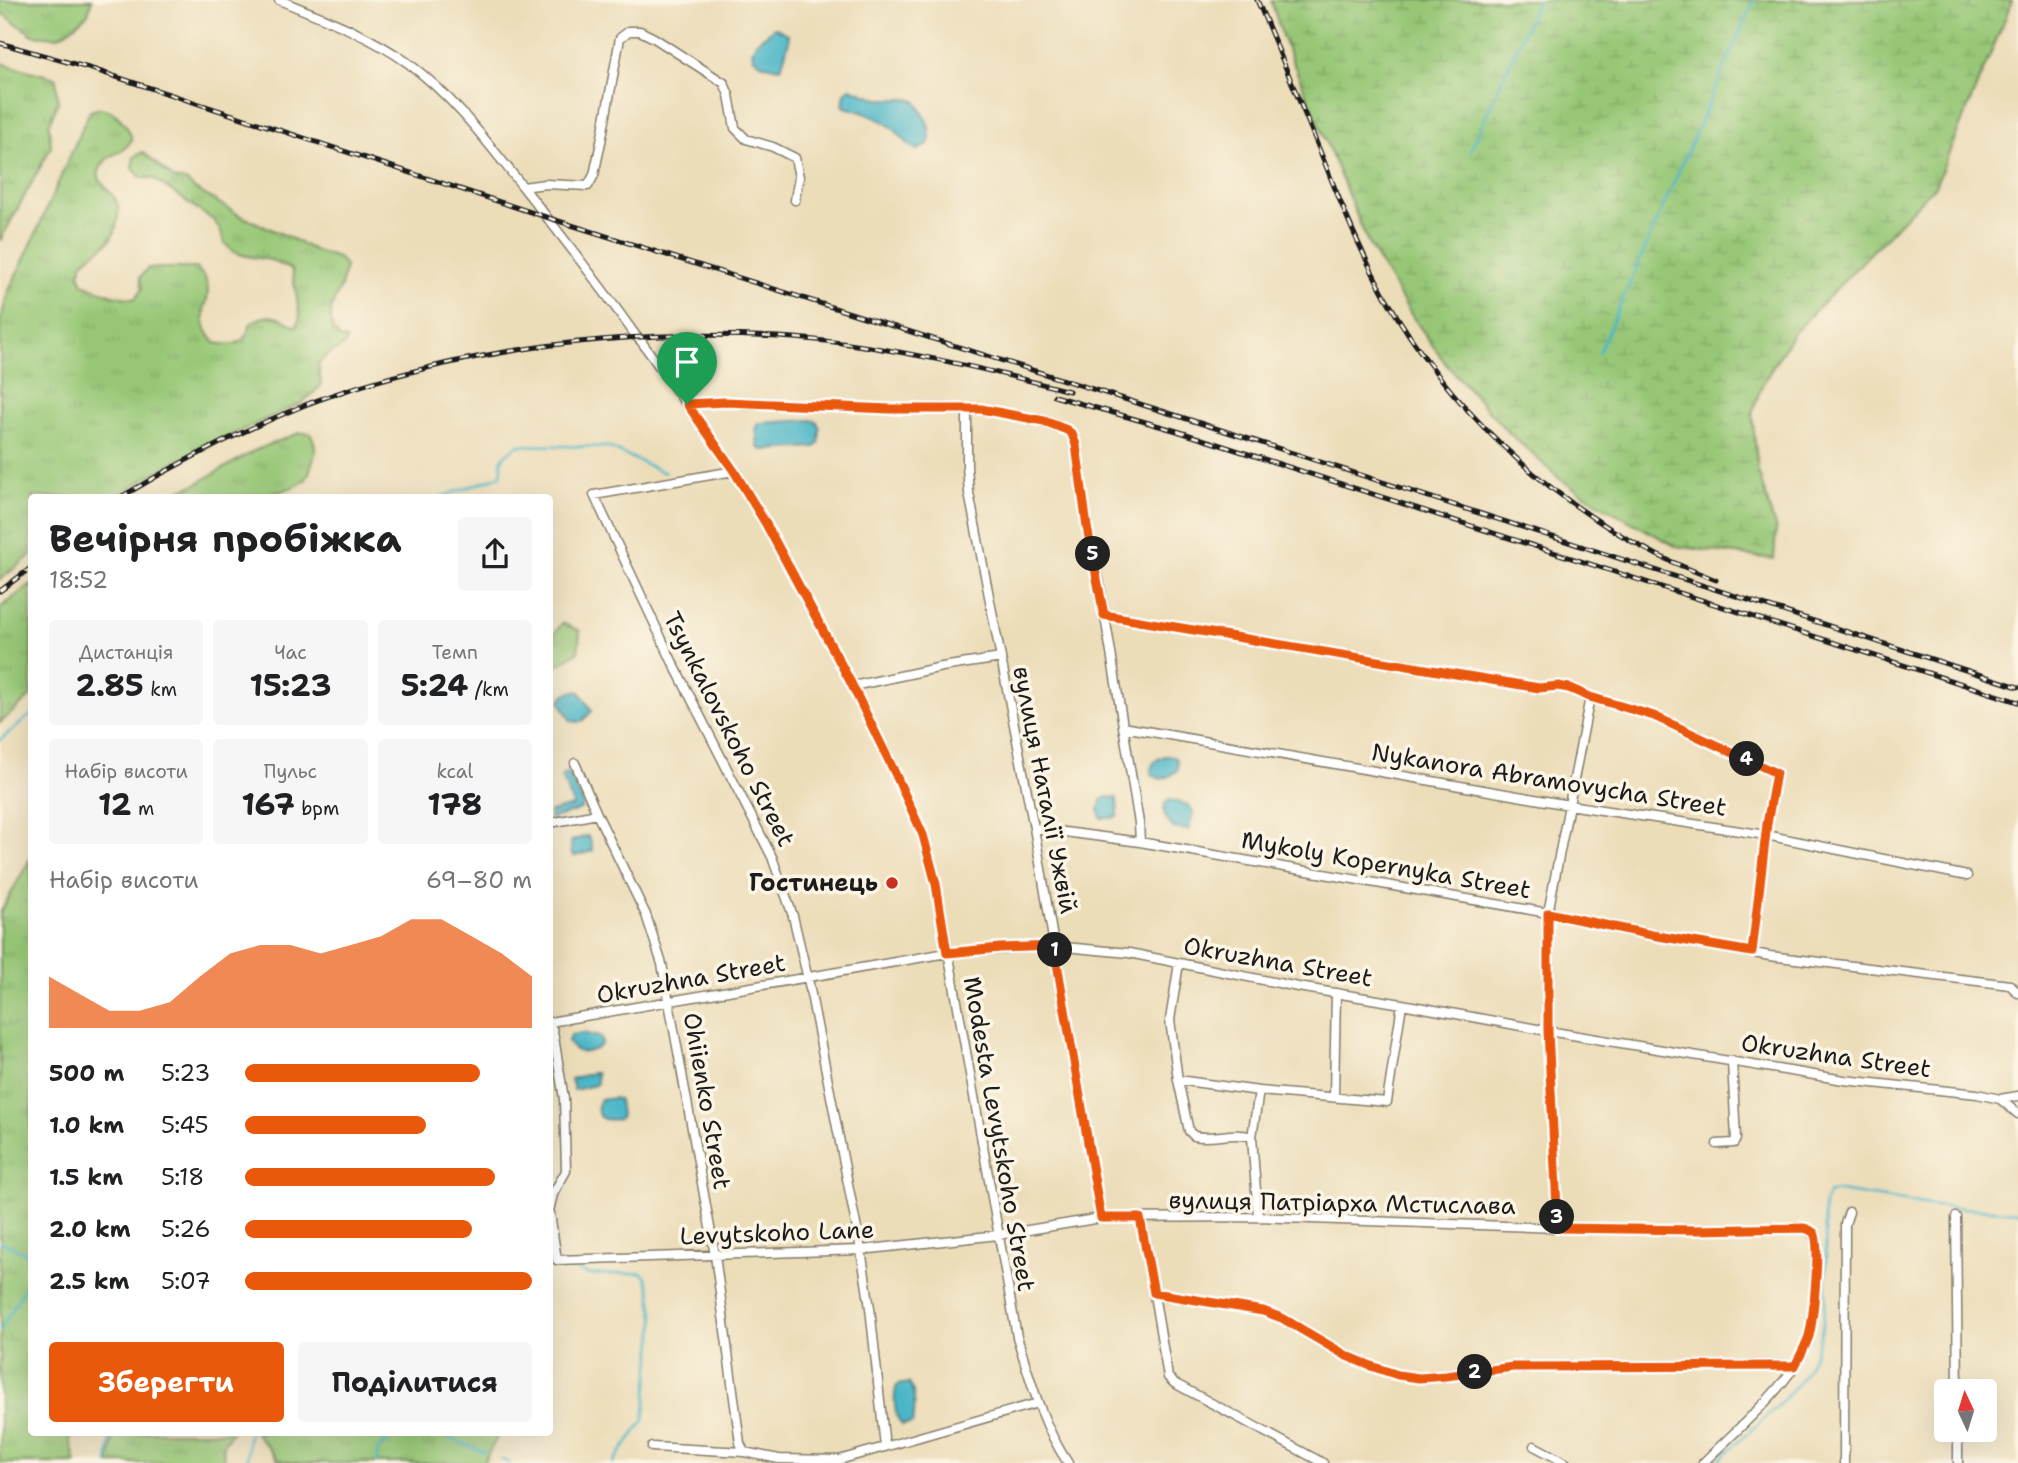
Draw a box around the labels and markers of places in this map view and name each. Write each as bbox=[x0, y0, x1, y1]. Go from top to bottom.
pin bbox=[657, 332, 717, 404]
pin: 5 bbox=[1076, 536, 1110, 572]
pin: 4 bbox=[1730, 742, 1764, 776]
place label: Гостинець bbox=[749, 867, 878, 899]
marker: Гостинець bbox=[884, 875, 900, 891]
pin: 1 bbox=[1038, 932, 1072, 968]
pin: 3 bbox=[1540, 1200, 1574, 1234]
pin: 2 bbox=[1458, 1354, 1492, 1390]

